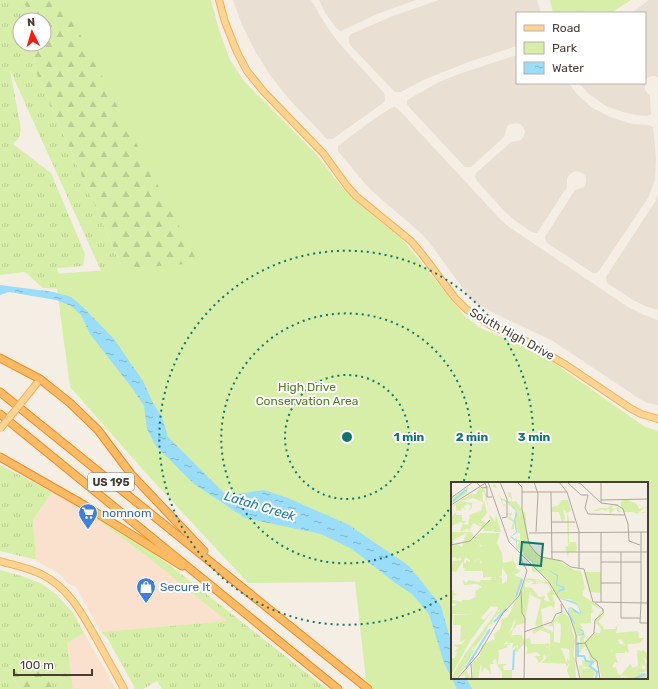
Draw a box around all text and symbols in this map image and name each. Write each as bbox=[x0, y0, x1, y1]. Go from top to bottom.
north arrow bbox=[12, 12, 52, 52]
legend bbox=[516, 12, 646, 84]
text: N bbox=[27, 16, 36, 29]
text: Road bbox=[552, 21, 580, 35]
text: Park bbox=[552, 41, 578, 55]
text: Water bbox=[552, 61, 584, 75]
street label: South High Drive bbox=[467, 305, 557, 363]
park label: High Drive Conservation Area bbox=[256, 380, 358, 408]
centre of rings bbox=[340, 430, 354, 444]
text: 1 min bbox=[394, 430, 425, 444]
text: 2 min bbox=[456, 430, 489, 444]
text: 3 min bbox=[518, 430, 551, 444]
road number: US 195 bbox=[88, 473, 134, 491]
inset map bbox=[451, 482, 648, 679]
water label: Latah Creek bbox=[223, 488, 298, 524]
supermarket icon: nomnom bbox=[77, 502, 99, 530]
place label: nomnom bbox=[102, 506, 152, 520]
shop icon: Secure It bbox=[135, 576, 157, 604]
place label: Secure It bbox=[160, 580, 210, 594]
scale bar bbox=[14, 651, 92, 677]
text: 100 m bbox=[20, 658, 54, 672]

